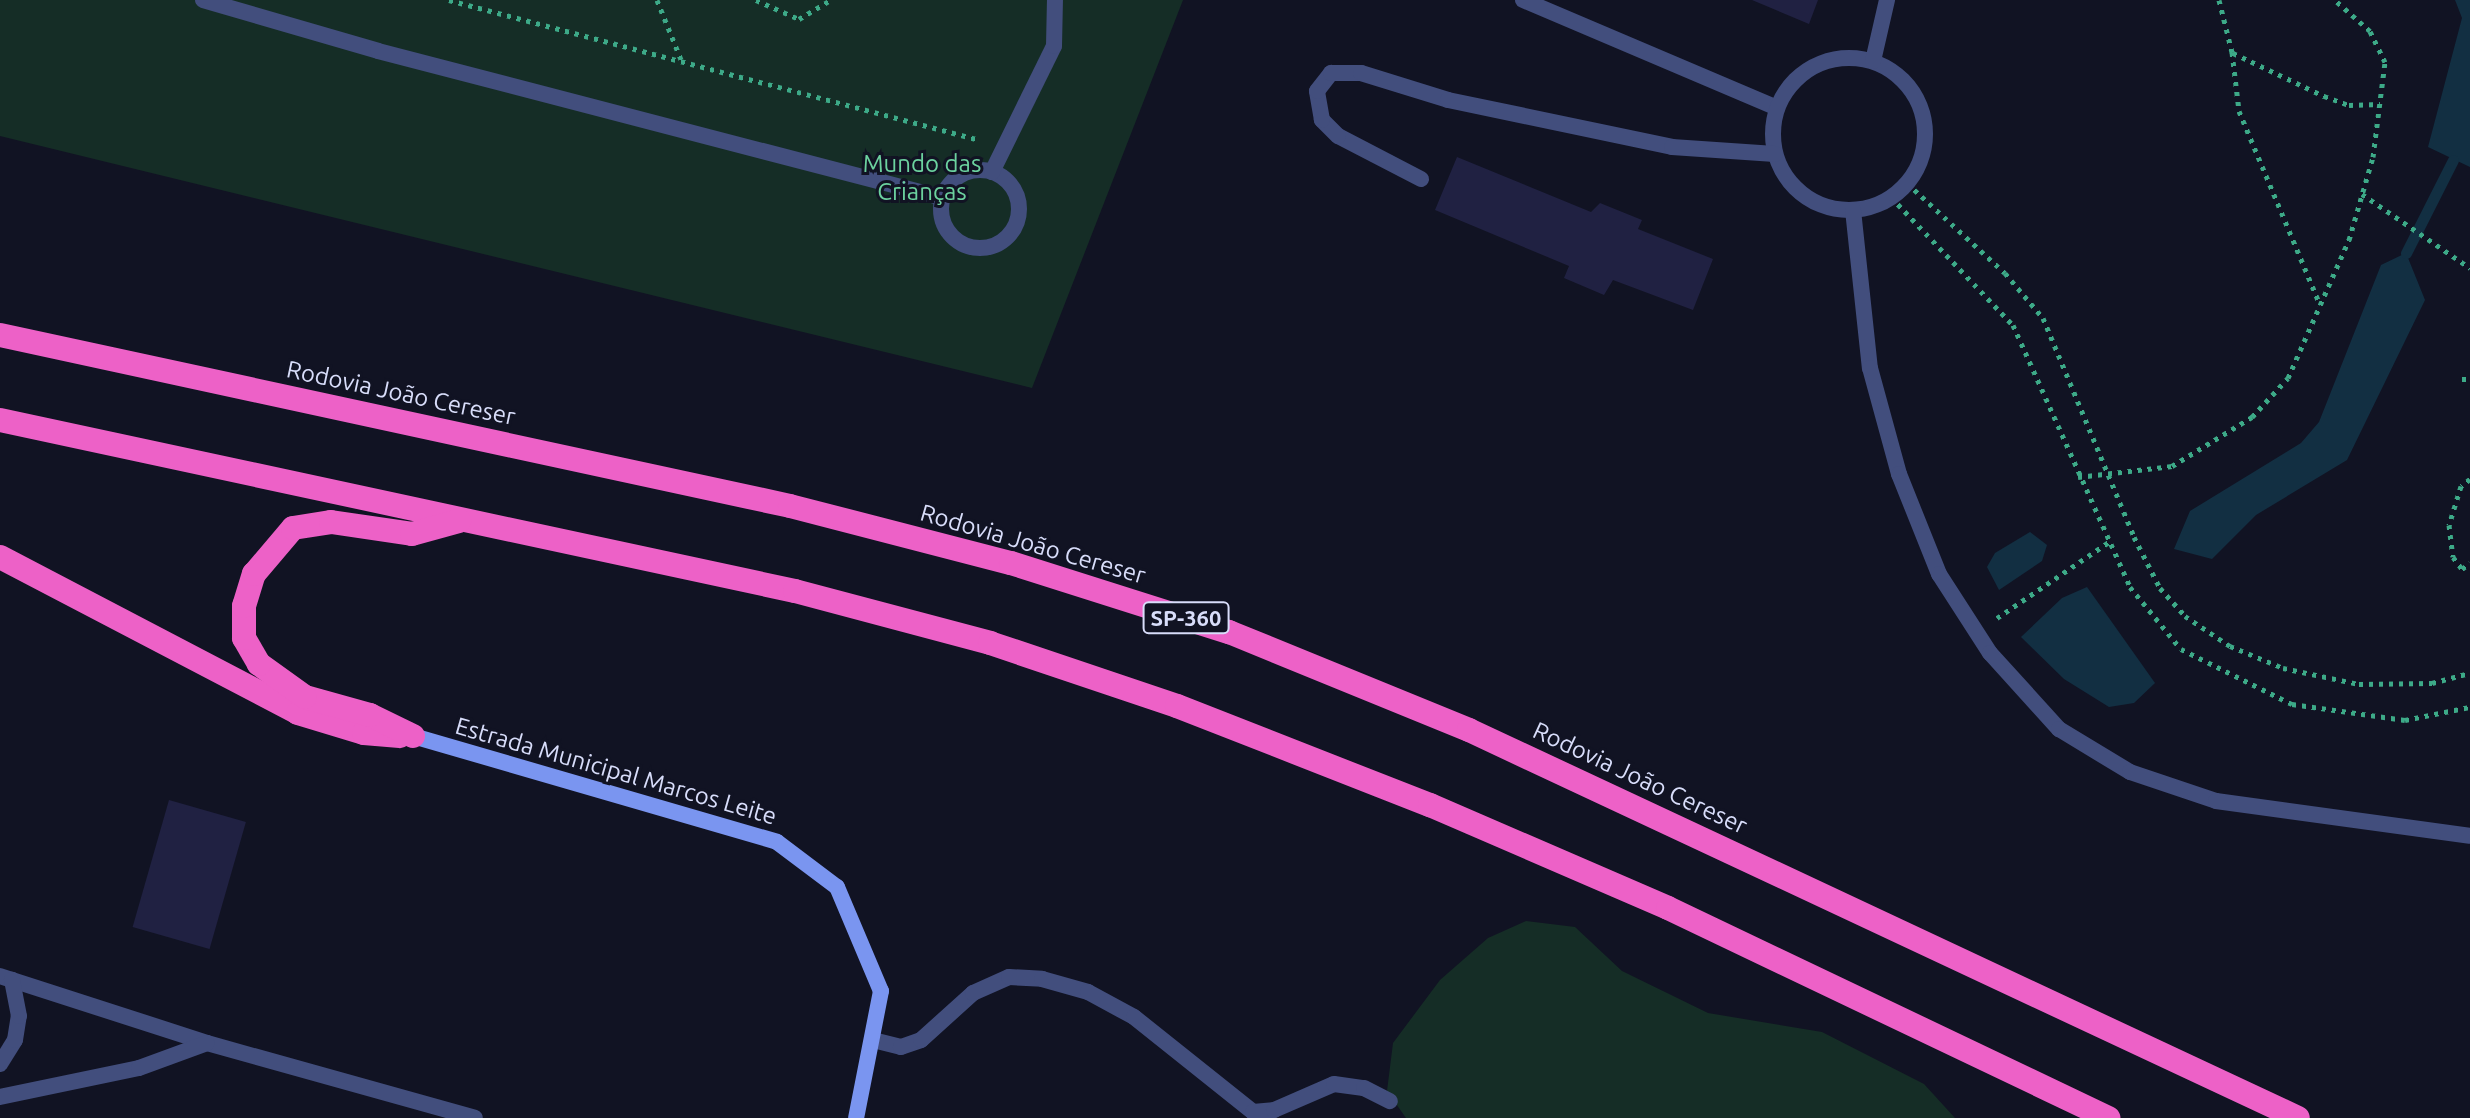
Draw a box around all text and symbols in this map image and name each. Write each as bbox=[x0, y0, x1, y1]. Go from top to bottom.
park label: Mundo das Crianças bbox=[863, 150, 981, 206]
street label: Rodovia João Cereser bbox=[284, 355, 518, 431]
street label: Rodovia João Cereser bbox=[917, 498, 1149, 590]
road number: SP-360 bbox=[1142, 600, 1230, 636]
street label: Estrada Municipal Marcos Leite bbox=[452, 711, 780, 831]
street label: Rodovia João Cereser bbox=[1528, 716, 1752, 840]

